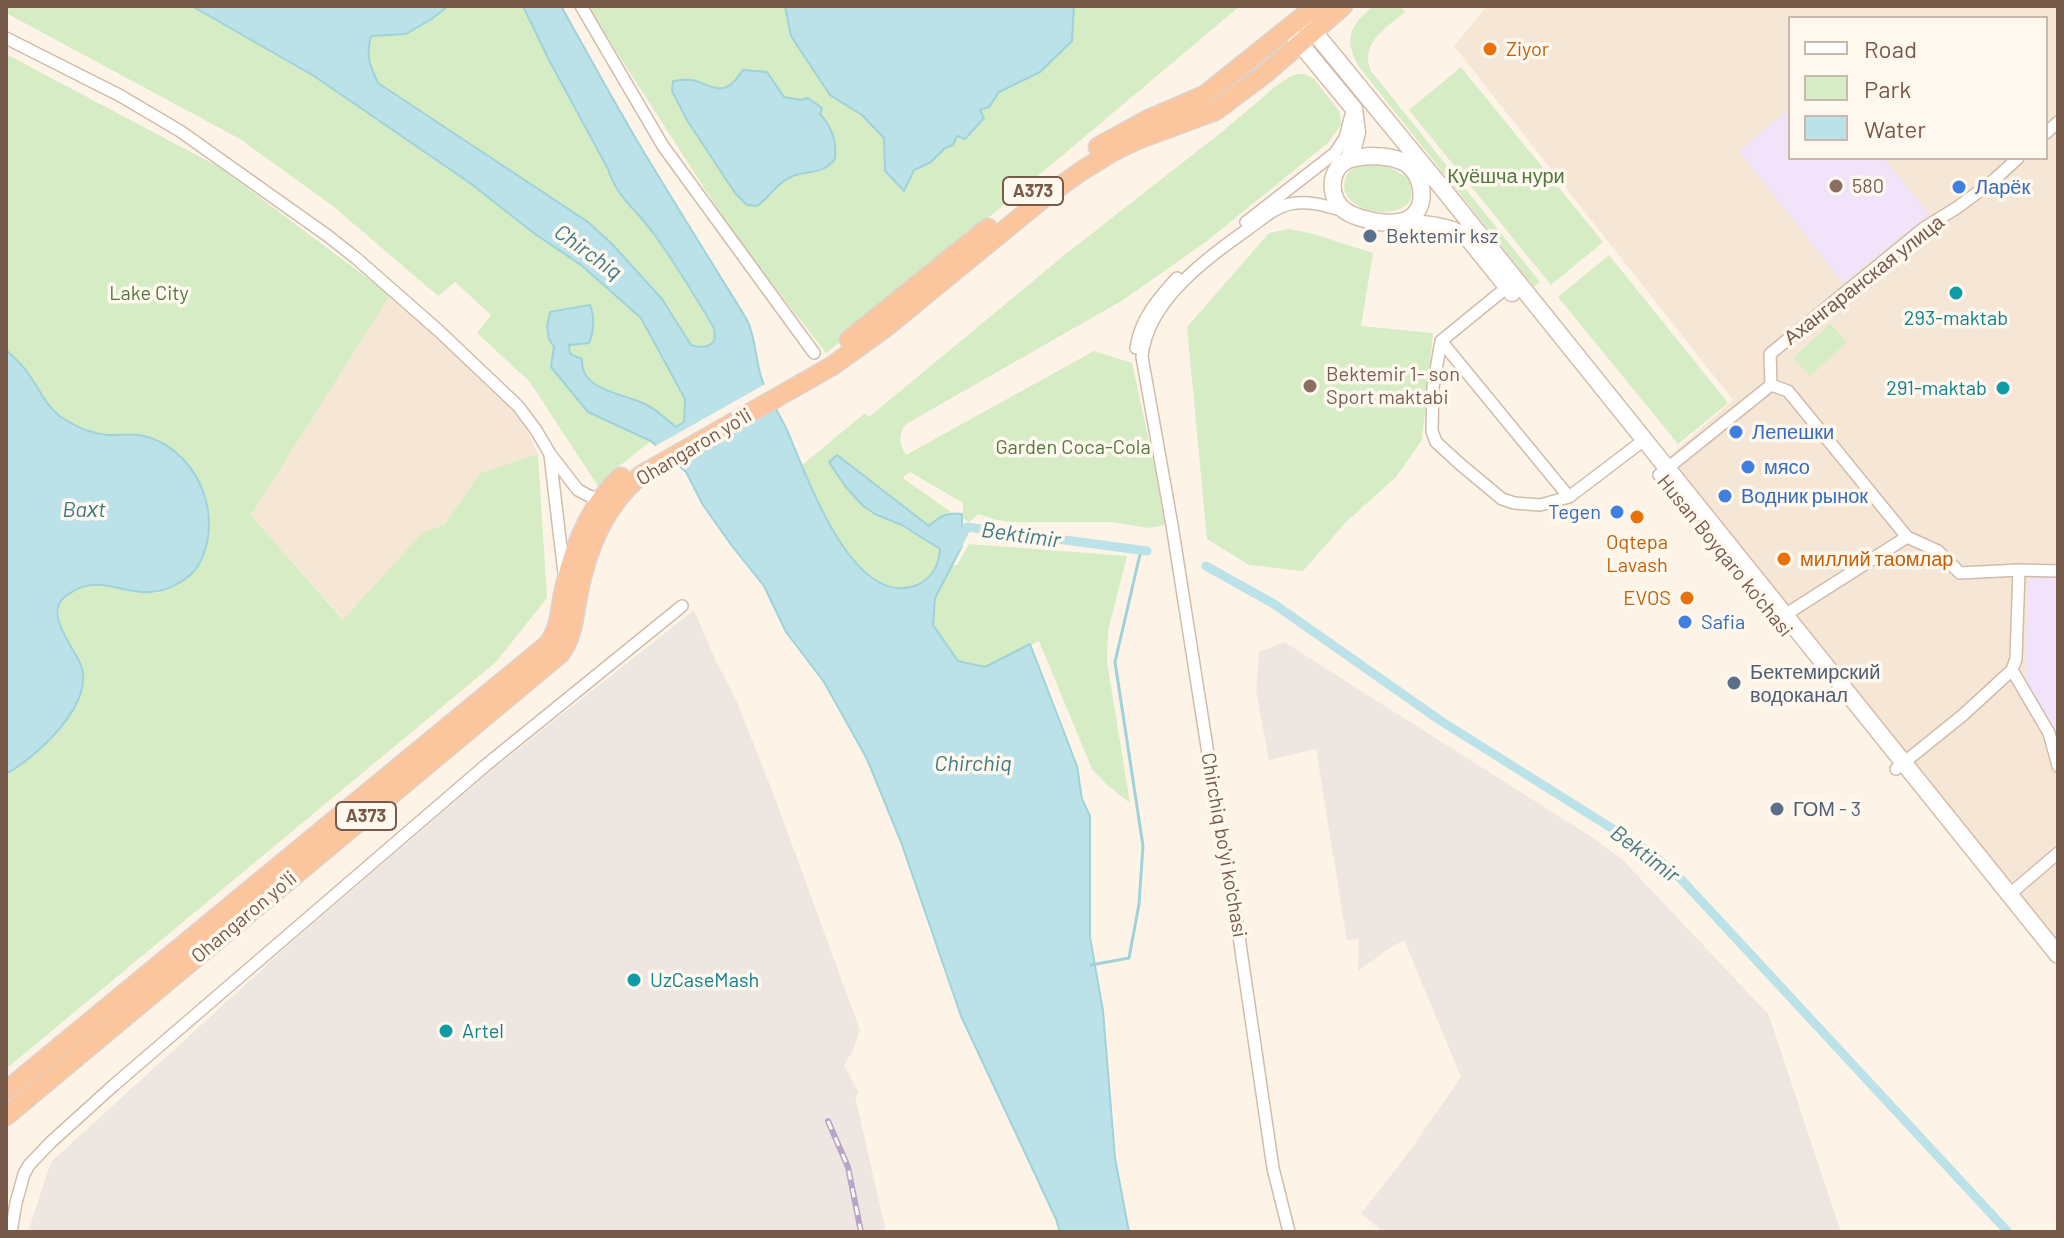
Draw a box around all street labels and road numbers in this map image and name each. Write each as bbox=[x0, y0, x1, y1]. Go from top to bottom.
road number: A373 bbox=[1003, 177, 1063, 205]
street label: Ахангаранская улица bbox=[1779, 210, 1949, 350]
street label: Ohangaron yoʻli bbox=[632, 403, 756, 491]
street label: Husan Boyqaro ko'chasi bbox=[1652, 470, 1798, 642]
street label: Chirchiq bo'yi ko'chasi bbox=[1196, 751, 1252, 939]
road number: A373 bbox=[336, 802, 396, 830]
street label: Ohangaron yoʻli bbox=[186, 866, 302, 968]

